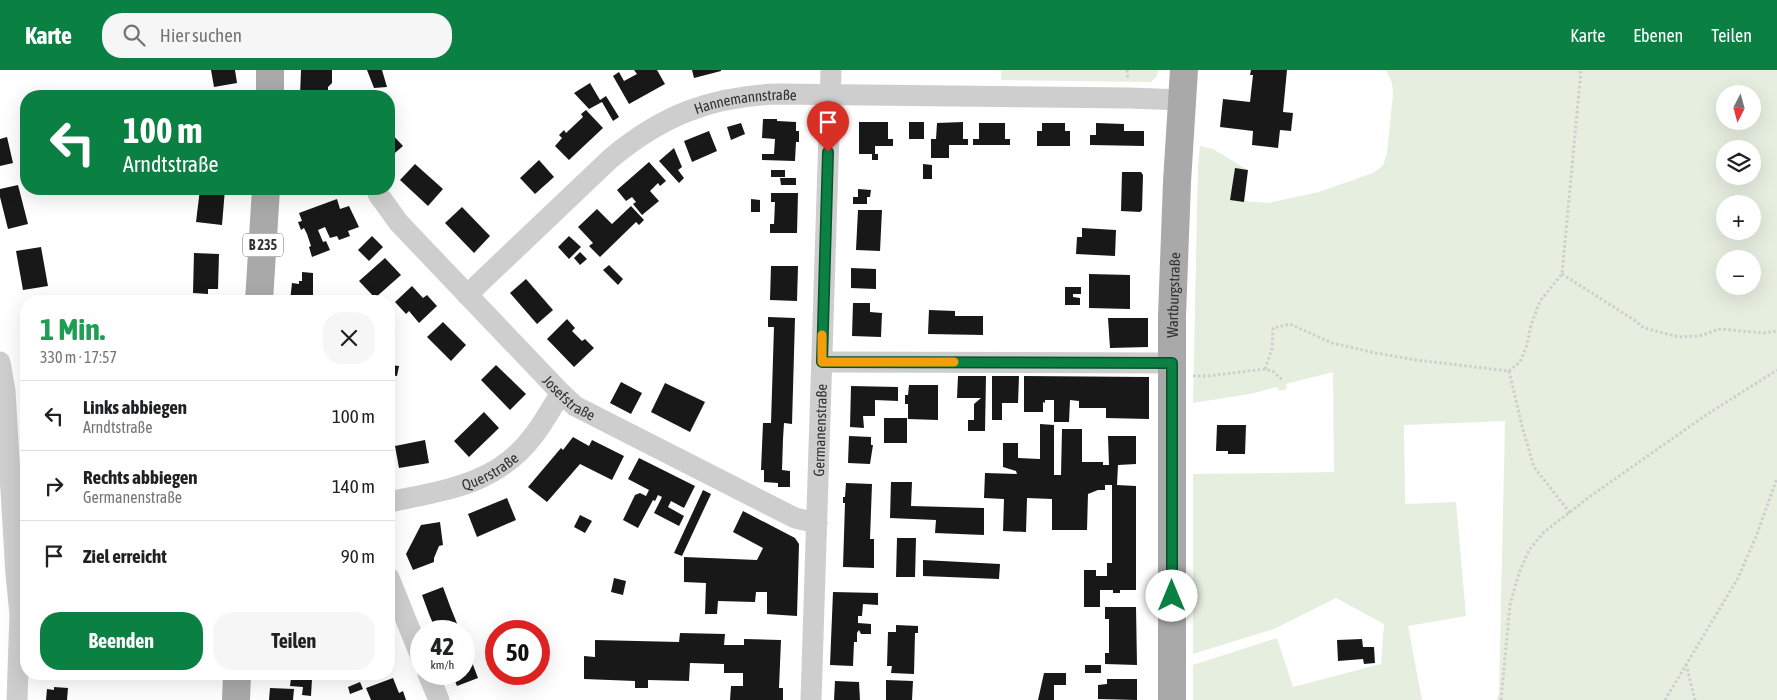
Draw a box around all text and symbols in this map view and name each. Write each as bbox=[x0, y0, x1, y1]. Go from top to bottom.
search box bbox=[102, 13, 452, 58]
icon: search bbox=[120, 21, 148, 49]
text: Karte bbox=[25, 22, 72, 49]
text: Hier suchen bbox=[160, 24, 242, 46]
text: Karte bbox=[1570, 25, 1605, 46]
text: Ebenen bbox=[1633, 25, 1683, 46]
text: Teilen bbox=[1711, 25, 1752, 46]
street label: Hannemannstraße bbox=[692, 85, 797, 117]
north arrow bbox=[1716, 85, 1761, 130]
map controls bbox=[1716, 85, 1761, 295]
pin bbox=[807, 101, 849, 152]
icon: arrive bbox=[814, 108, 842, 136]
icon: left bbox=[40, 110, 105, 175]
text: 100 m bbox=[123, 110, 202, 150]
button: layers bbox=[1716, 140, 1761, 185]
text: Arndtstraße bbox=[123, 151, 218, 177]
button: + bbox=[1716, 195, 1761, 240]
road number: B 235 bbox=[243, 234, 283, 256]
button: − bbox=[1716, 250, 1761, 295]
street label: Wartburgstraße bbox=[1164, 252, 1183, 338]
text: 1 Min. bbox=[40, 312, 105, 346]
button: close bbox=[323, 312, 375, 364]
text: 330 m · 17:57 bbox=[40, 348, 117, 366]
street label: Josefstraße bbox=[540, 371, 598, 423]
street label: Germanenstraße bbox=[810, 383, 830, 477]
text: Links abbiegen bbox=[83, 396, 187, 418]
icon: left bbox=[40, 402, 68, 430]
text: 100 m bbox=[332, 405, 375, 427]
text: Arndtstraße bbox=[83, 418, 152, 436]
street label: Querstraße bbox=[459, 449, 521, 493]
text: Rechts abbiegen bbox=[83, 466, 198, 488]
icon: right bbox=[40, 472, 68, 500]
text: 140 m bbox=[332, 475, 375, 497]
text: Germanenstraße bbox=[83, 488, 182, 506]
icon: arrive bbox=[40, 542, 68, 570]
text: Ziel erreicht bbox=[83, 545, 167, 567]
text: 90 m bbox=[341, 545, 375, 567]
position arrow bbox=[1145, 569, 1197, 621]
button: Beenden bbox=[40, 612, 203, 670]
button: Teilen bbox=[213, 612, 375, 670]
speed limit sign: 50 bbox=[485, 620, 550, 685]
text: 42 bbox=[431, 632, 454, 660]
text: km/h bbox=[431, 658, 454, 672]

